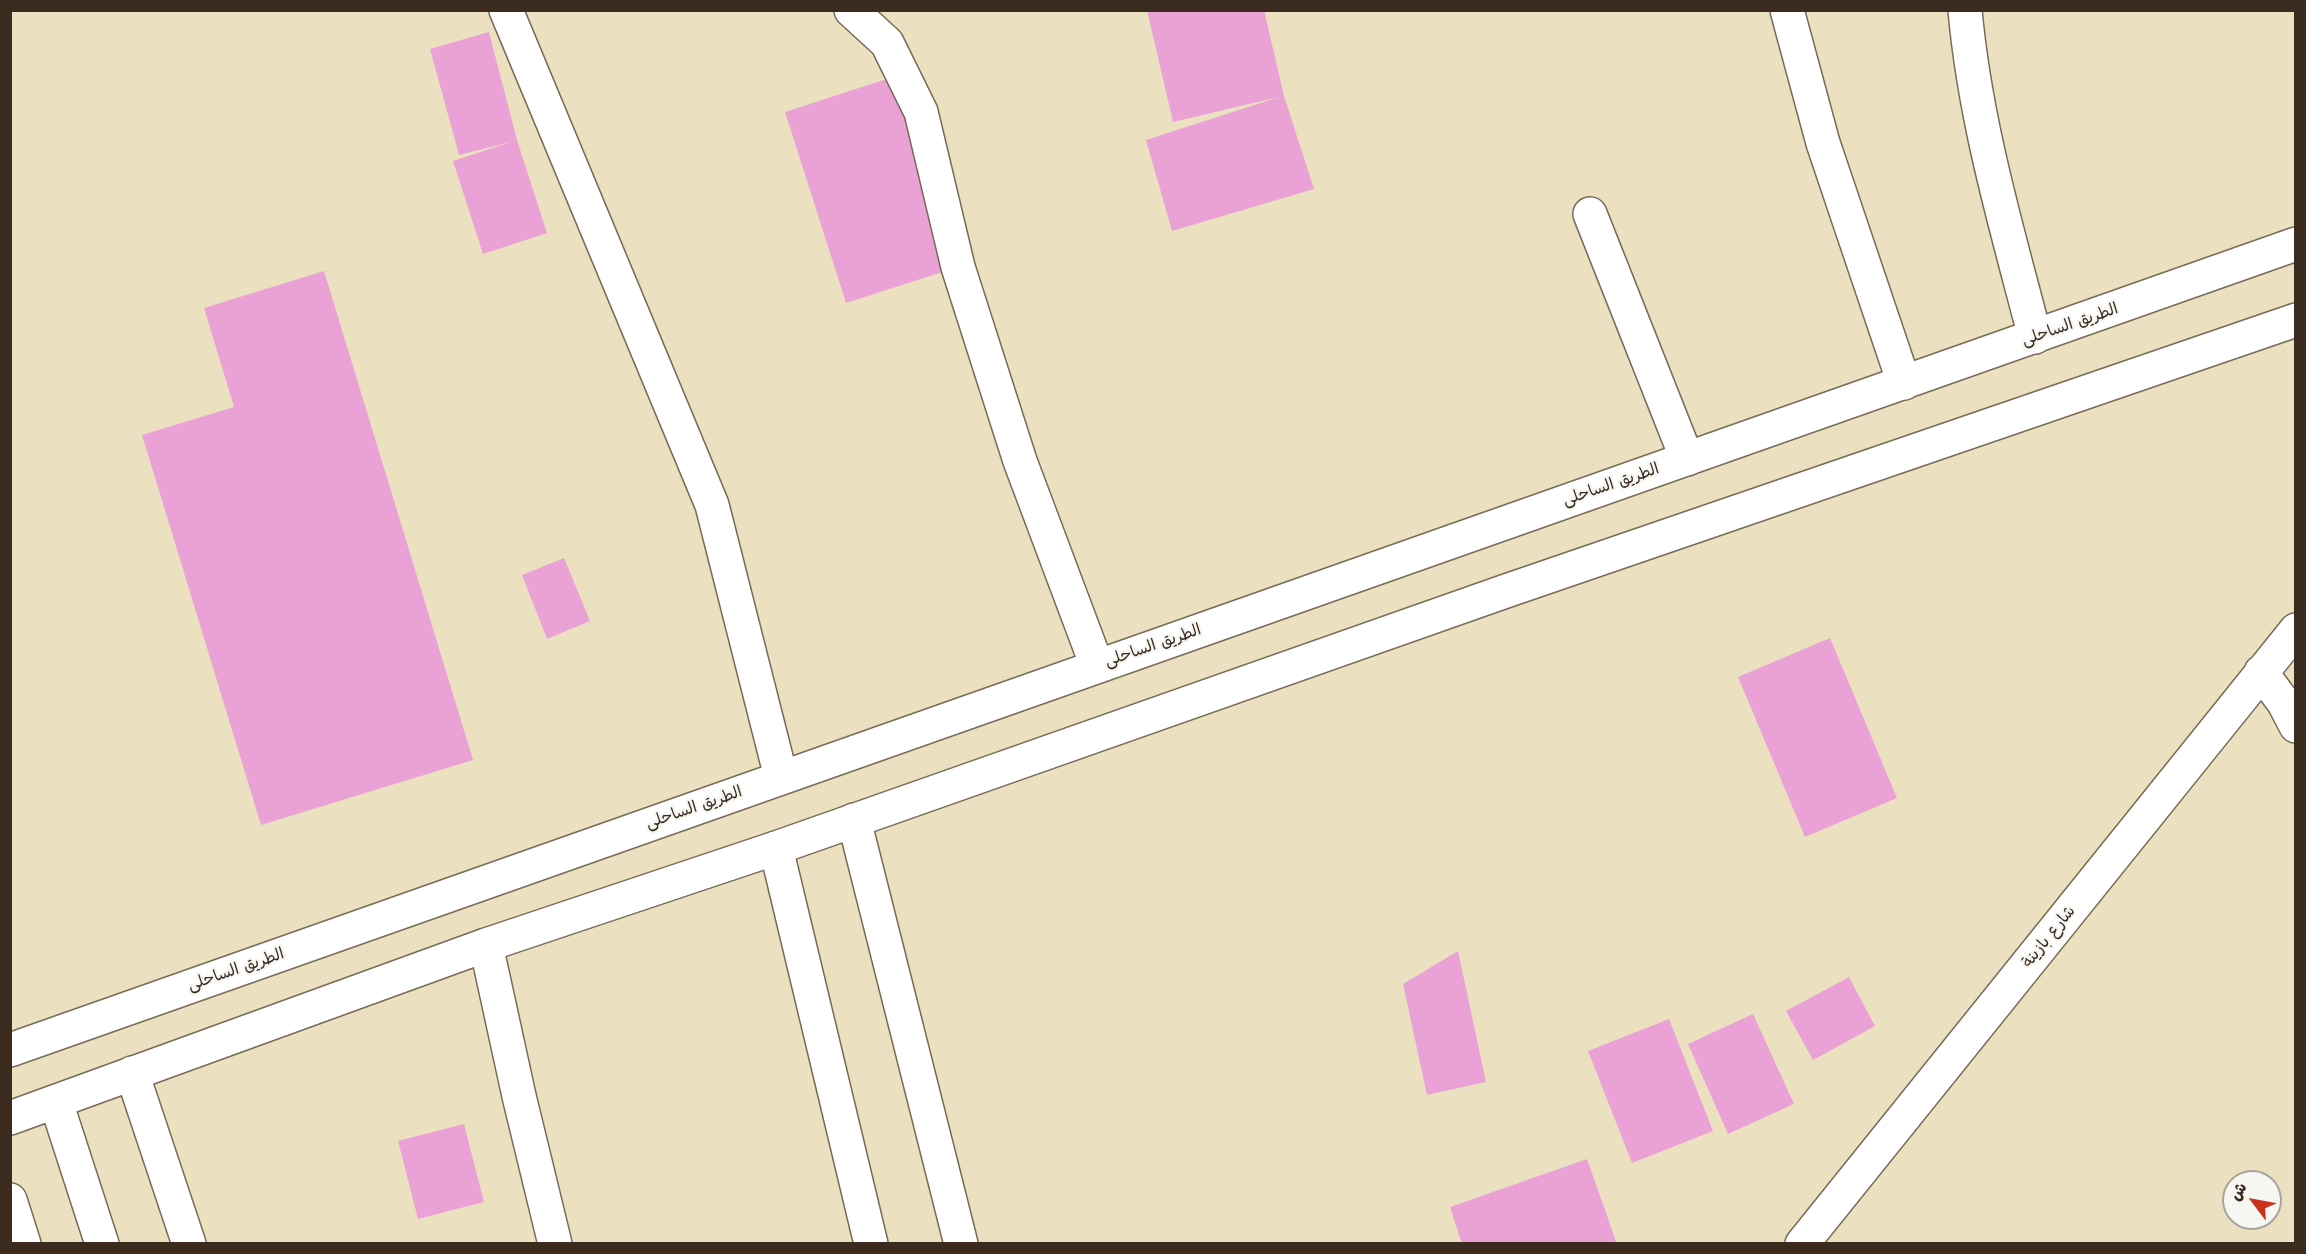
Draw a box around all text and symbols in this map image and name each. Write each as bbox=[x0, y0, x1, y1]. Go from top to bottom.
street label: الطريق الساحلى bbox=[2019, 300, 2121, 350]
street label: الطريق الساحلى bbox=[1560, 460, 1662, 510]
street label: الطريق الساحلى bbox=[1102, 621, 1204, 671]
street label: الطريق الساحلى bbox=[643, 783, 745, 833]
street label: شارع بازينة bbox=[2018, 902, 2080, 972]
street label: الطريق الساحلى bbox=[185, 945, 287, 995]
north arrow bbox=[2222, 1170, 2282, 1230]
text: ش bbox=[2224, 1178, 2252, 1204]

